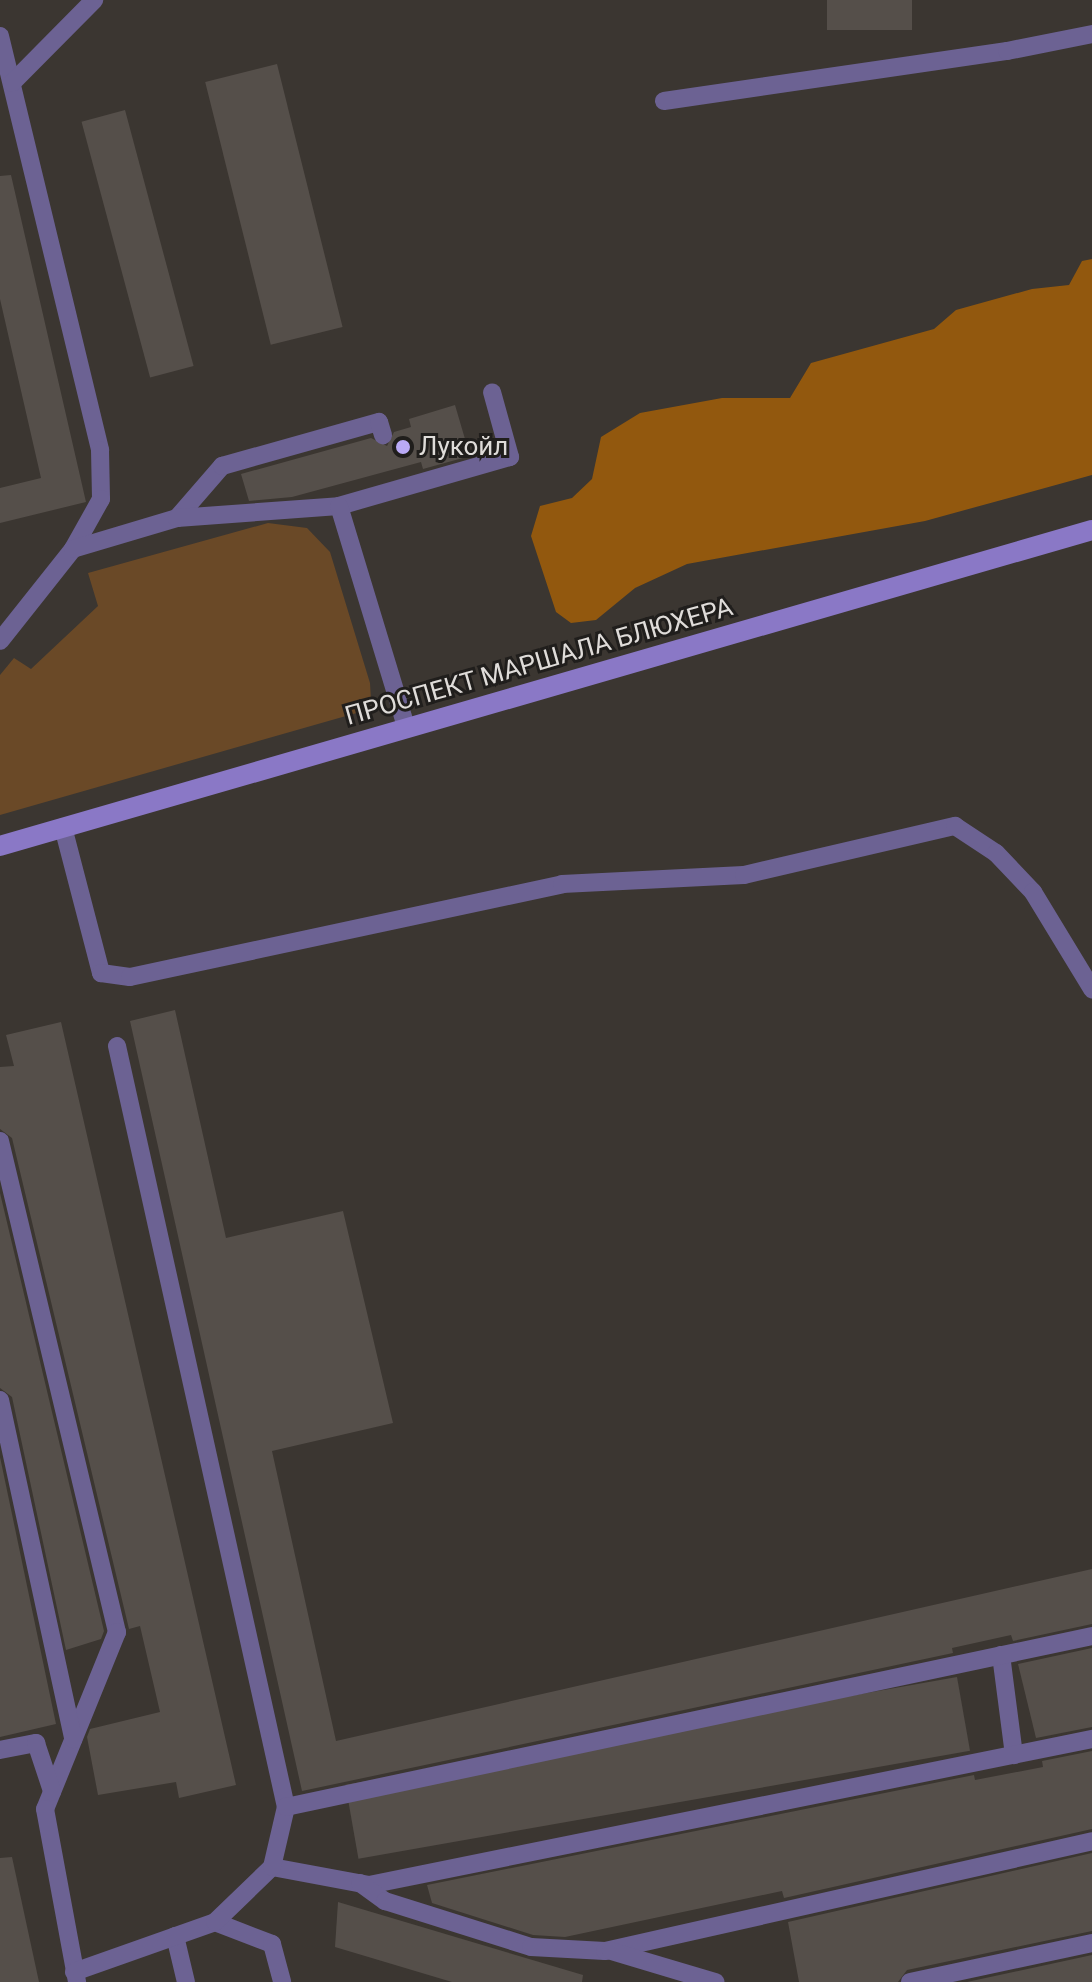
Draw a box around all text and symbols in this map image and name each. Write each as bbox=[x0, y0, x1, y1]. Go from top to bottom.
place label: Лукойл bbox=[419, 431, 508, 463]
marker: Лукойл bbox=[394, 438, 412, 456]
street label: ПРОСПЕКТ МАРШАЛА БЛЮХЕРА bbox=[341, 592, 737, 732]

